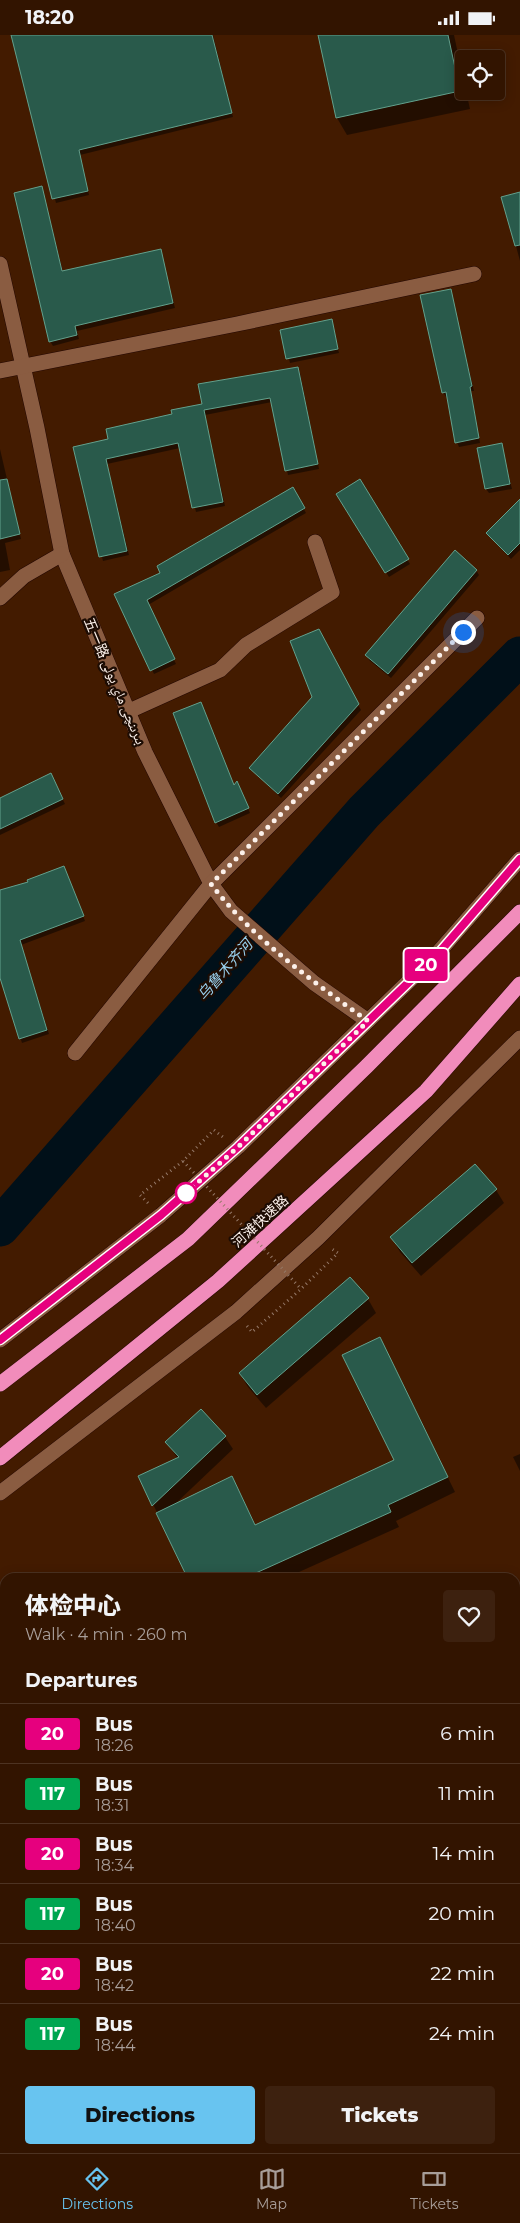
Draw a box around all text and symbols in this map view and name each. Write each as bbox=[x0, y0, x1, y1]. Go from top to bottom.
text: 18:20 bbox=[25, 6, 74, 29]
map controls bbox=[455, 50, 505, 100]
button: locate bbox=[455, 50, 505, 100]
street label: 五一路 بىرىنچى ماي يولى bbox=[78, 615, 150, 748]
your location bbox=[451, 620, 476, 645]
water label: 乌鲁木齐河 bbox=[193, 933, 258, 1004]
line badge: 20 bbox=[404, 949, 448, 981]
text: 20 bbox=[415, 954, 437, 976]
unlabelled marker bbox=[175, 1182, 197, 1204]
street label: 河滩快速路 bbox=[228, 1191, 292, 1251]
button: heart bbox=[443, 1590, 495, 1642]
text: 体检中心 bbox=[25, 1591, 121, 1620]
text: Walk · 4 min · 260 m bbox=[25, 1625, 187, 1644]
text: Departures bbox=[25, 1669, 137, 1692]
text: Bus bbox=[95, 1713, 133, 1736]
text: 6 min bbox=[440, 1722, 495, 1745]
text: 20 bbox=[41, 1723, 64, 1745]
text: 18:26 bbox=[95, 1736, 133, 1755]
text: Bus bbox=[95, 1773, 133, 1796]
text: 11 min bbox=[438, 1782, 495, 1805]
text: 117 bbox=[40, 1783, 65, 1805]
text: 18:31 bbox=[95, 1796, 129, 1815]
text: Bus bbox=[95, 1833, 133, 1856]
text: 14 min bbox=[432, 1842, 495, 1865]
text: 20 bbox=[41, 1843, 64, 1865]
text: 18:34 bbox=[95, 1856, 134, 1875]
text: Bus bbox=[95, 1893, 133, 1916]
text: 20 min bbox=[429, 1902, 495, 1925]
text: 117 bbox=[40, 1903, 65, 1925]
text: 18:40 bbox=[95, 1916, 136, 1935]
text: Bus bbox=[95, 1953, 133, 1976]
text: 22 min bbox=[430, 1962, 495, 1985]
text: 20 bbox=[41, 1963, 64, 1985]
text: 18:42 bbox=[95, 1976, 134, 1995]
text: Bus bbox=[95, 2013, 133, 2036]
text: 24 min bbox=[429, 2022, 495, 2045]
text: 117 bbox=[40, 2023, 65, 2045]
text: 18:44 bbox=[95, 2036, 136, 2055]
button: Directions bbox=[25, 2086, 255, 2144]
button: Tickets bbox=[265, 2086, 495, 2144]
tab: Directions bbox=[61, 2165, 133, 2213]
tab: Map bbox=[256, 2165, 287, 2213]
tab: Tickets bbox=[410, 2165, 459, 2213]

